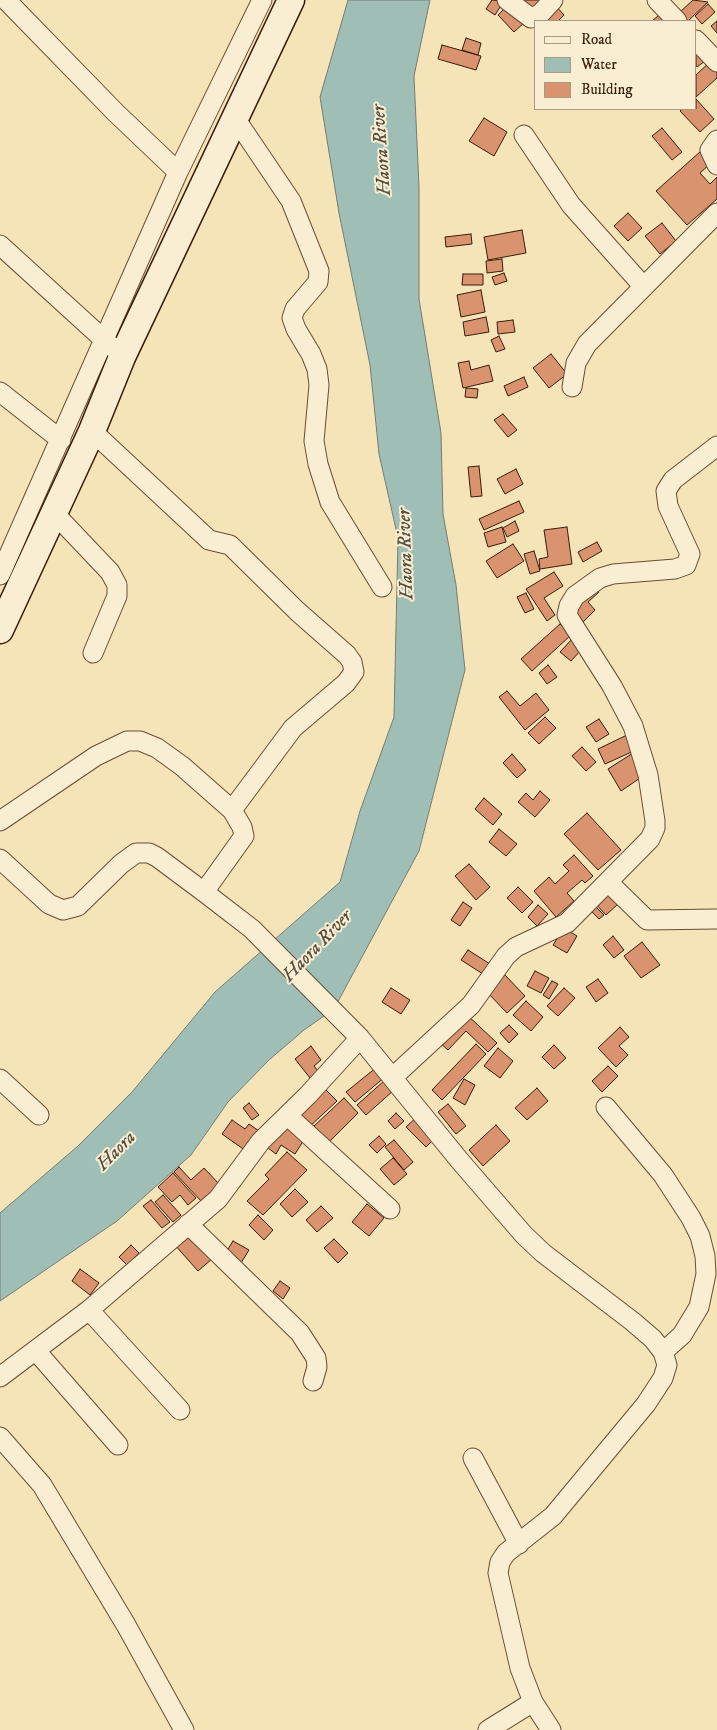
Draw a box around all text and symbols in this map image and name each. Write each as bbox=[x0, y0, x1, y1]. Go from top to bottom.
legend bbox=[534, 20, 697, 110]
text: Road bbox=[581, 30, 612, 49]
text: Water bbox=[581, 55, 617, 74]
text: Building bbox=[581, 80, 633, 99]
water label: Haora River bbox=[368, 104, 398, 196]
water label: Haora River bbox=[394, 508, 420, 600]
water label: Haora River bbox=[278, 906, 358, 988]
water label: Haora bbox=[92, 1127, 142, 1177]

